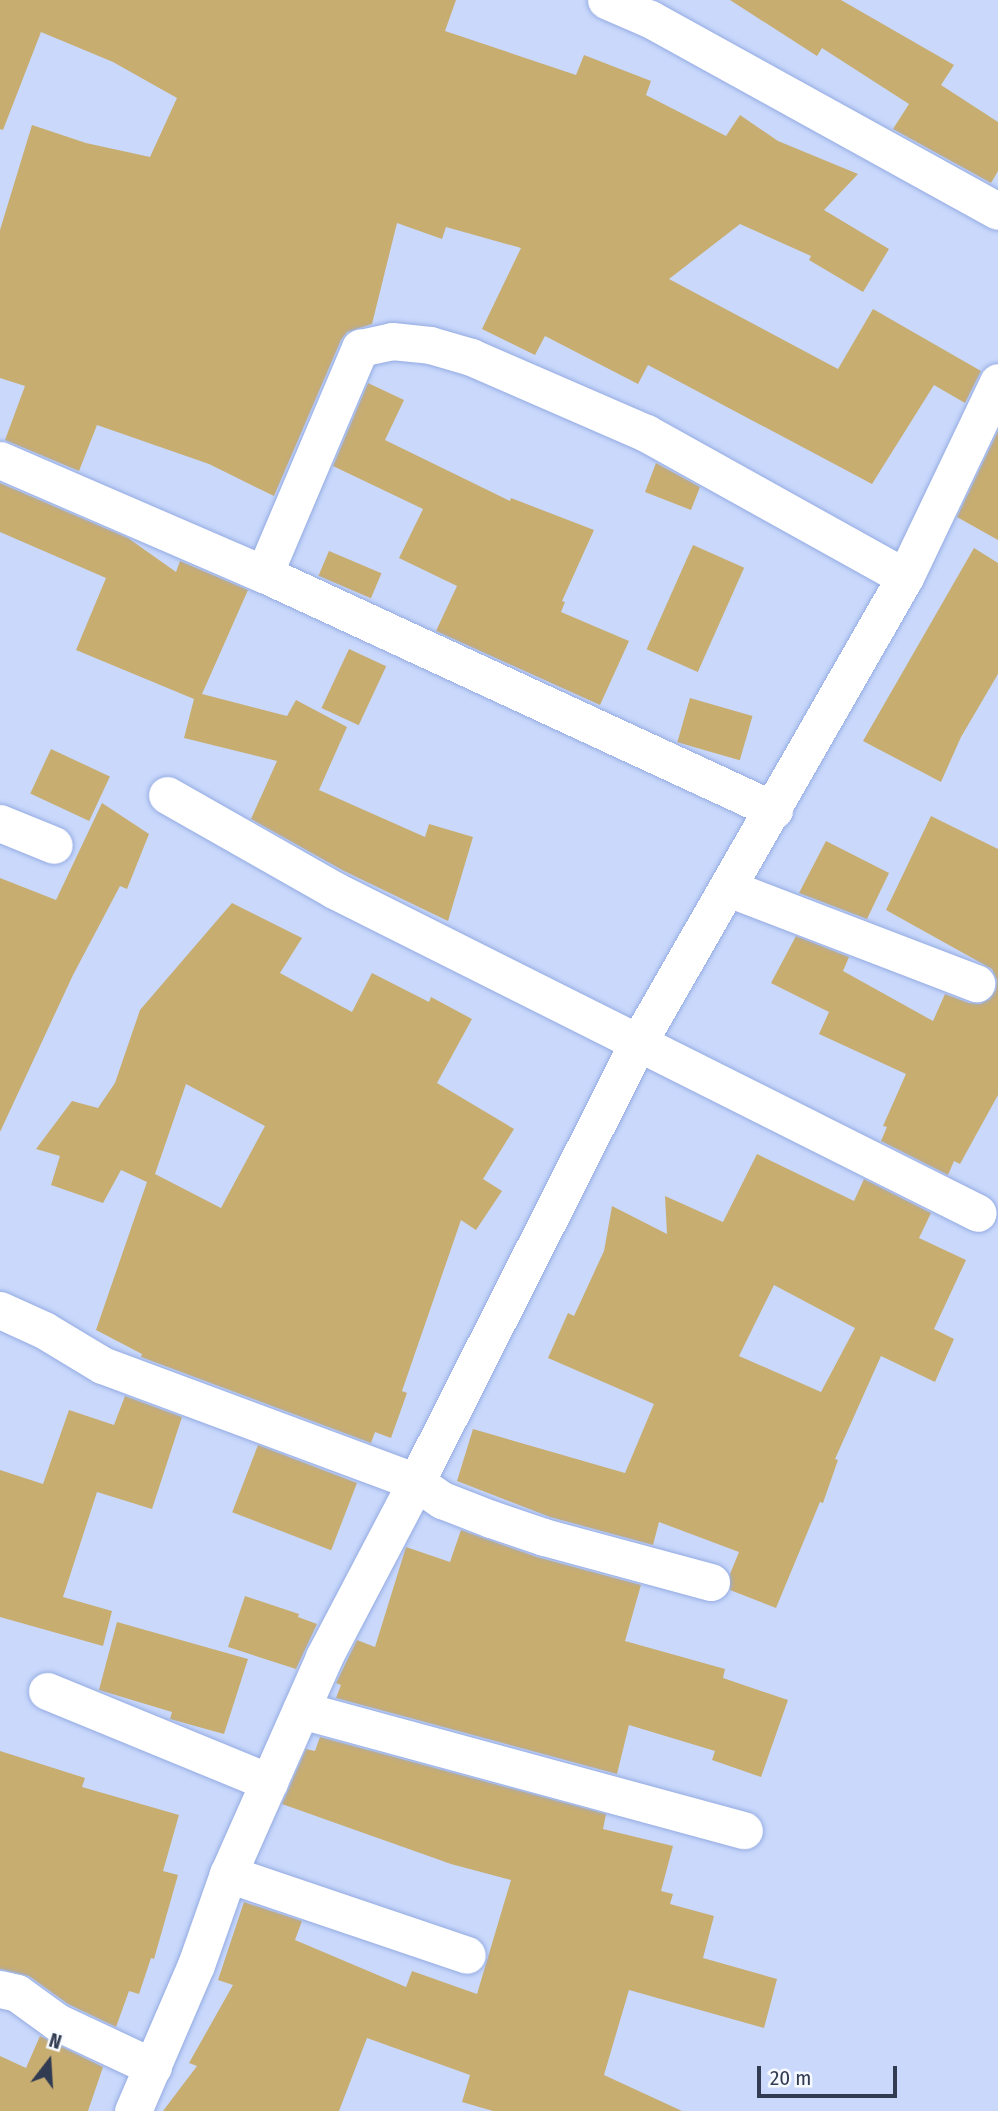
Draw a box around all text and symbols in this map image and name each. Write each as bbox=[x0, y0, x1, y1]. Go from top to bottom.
north arrow bbox=[14, 2027, 84, 2097]
text: N bbox=[46, 2029, 64, 2054]
scale bar bbox=[760, 2052, 900, 2096]
text: 20 m bbox=[770, 2065, 811, 2091]

